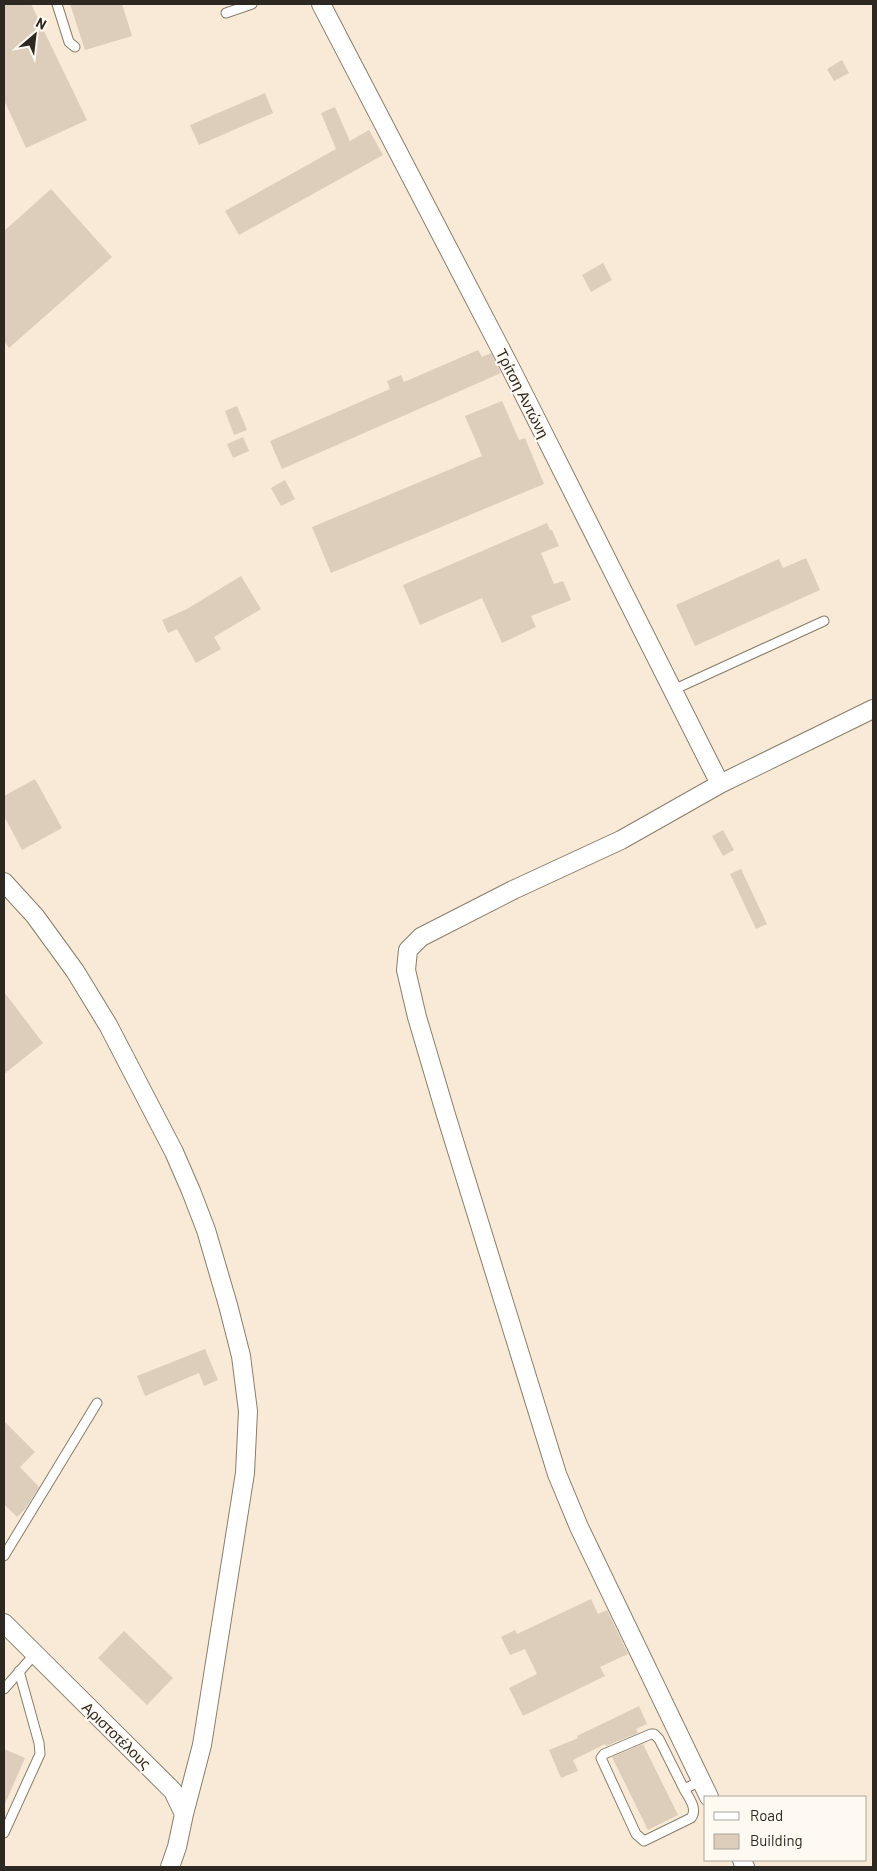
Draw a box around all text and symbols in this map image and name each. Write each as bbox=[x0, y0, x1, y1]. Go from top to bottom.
north arrow bbox=[10, 10, 60, 60]
text: N bbox=[33, 13, 49, 33]
street label: Τρίτση Αντώνη bbox=[493, 345, 553, 441]
street label: Αριστοτέλους bbox=[79, 1698, 155, 1772]
legend bbox=[704, 1796, 867, 1861]
text: Road bbox=[750, 1806, 783, 1824]
text: Building bbox=[750, 1831, 803, 1849]

